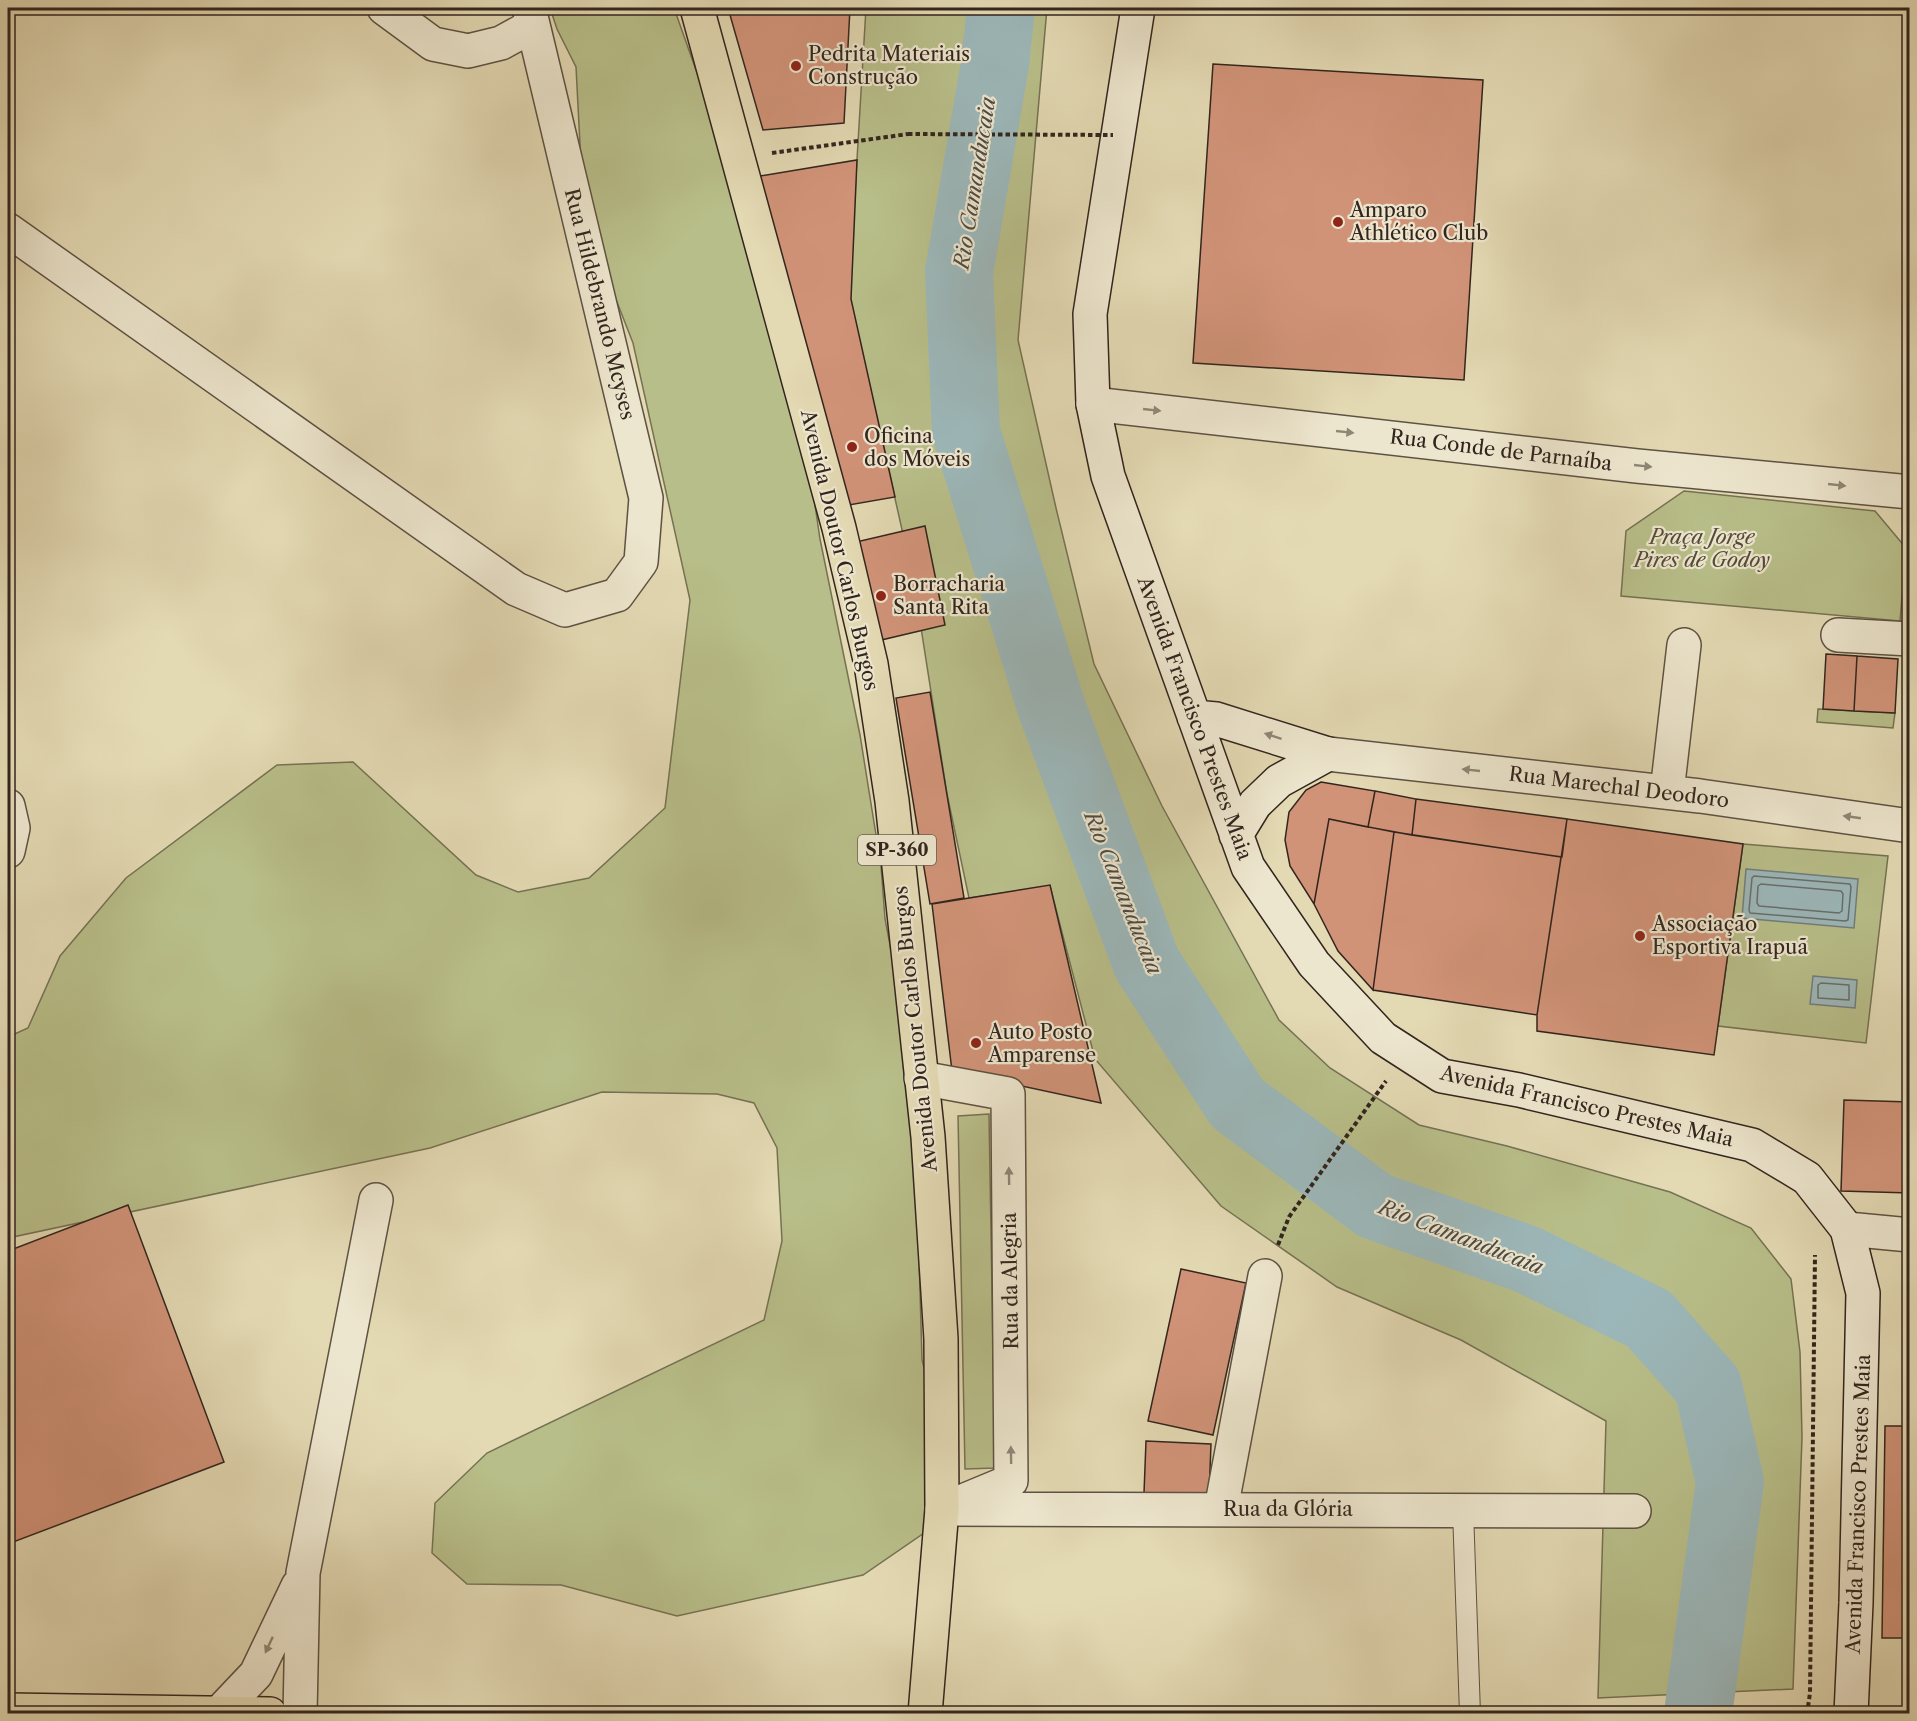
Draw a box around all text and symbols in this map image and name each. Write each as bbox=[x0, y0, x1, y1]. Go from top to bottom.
place label: Pedrita Materiais Construção bbox=[808, 42, 970, 89]
marker: Pedrita Materiais Construção bbox=[789, 59, 803, 73]
water label: Rio Camanducaia bbox=[948, 95, 1001, 273]
street label: Rua Hildebrando Mcyses bbox=[560, 186, 640, 422]
place label: Amparo Athlético Club bbox=[1349, 198, 1488, 245]
marker: Amparo Athlético Club bbox=[1331, 215, 1345, 229]
street label: Avenida Doutor Carlos Burgos bbox=[796, 406, 884, 693]
one-way arrow bbox=[1142, 406, 1161, 415]
place label: Oficina dos Móveis bbox=[864, 424, 970, 471]
street label: Rua Conde de Parnaíba bbox=[1388, 424, 1614, 476]
one-way arrow bbox=[1336, 428, 1355, 437]
marker: Oficina dos Móveis bbox=[845, 440, 859, 454]
one-way arrow bbox=[1634, 461, 1653, 471]
one-way arrow bbox=[1828, 480, 1847, 490]
park label: Praça Jorge Pires de Godoy bbox=[1632, 525, 1770, 572]
place label: Borracharia Santa Rita bbox=[893, 572, 1006, 619]
street label: Avenida Francisco Prestes Maia bbox=[1132, 572, 1258, 863]
marker: Borracharia Santa Rita bbox=[874, 589, 888, 603]
one-way arrow bbox=[1264, 730, 1282, 740]
street label: Rua Marechal Deodoro bbox=[1507, 762, 1731, 812]
one-way arrow bbox=[1461, 765, 1480, 775]
water label: Rio Camanducaia bbox=[1079, 806, 1168, 979]
one-way arrow bbox=[1842, 813, 1861, 822]
road number: SP-360 bbox=[858, 835, 936, 865]
street label: Avenida Doutor Carlos Burgos bbox=[888, 885, 942, 1174]
place label: Associação Esportiva Irapuã bbox=[1651, 912, 1808, 959]
marker: Associação Esportiva Irapuã bbox=[1633, 929, 1647, 943]
place label: Auto Posto Amparense bbox=[987, 1020, 1096, 1067]
marker: Auto Posto Amparense bbox=[969, 1036, 983, 1050]
street label: Avenida Francisco Prestes Maia bbox=[1437, 1060, 1736, 1152]
one-way arrow bbox=[1004, 1166, 1014, 1185]
water label: Rio Camanducaia bbox=[1374, 1193, 1547, 1280]
street label: Rua da Alegria bbox=[997, 1212, 1023, 1350]
street label: Avenida Francisco Prestes Maia bbox=[1841, 1353, 1875, 1655]
one-way arrow bbox=[1006, 1445, 1016, 1464]
street label: Rua da Glória bbox=[1223, 1497, 1353, 1521]
one-way arrow bbox=[265, 1637, 274, 1654]

